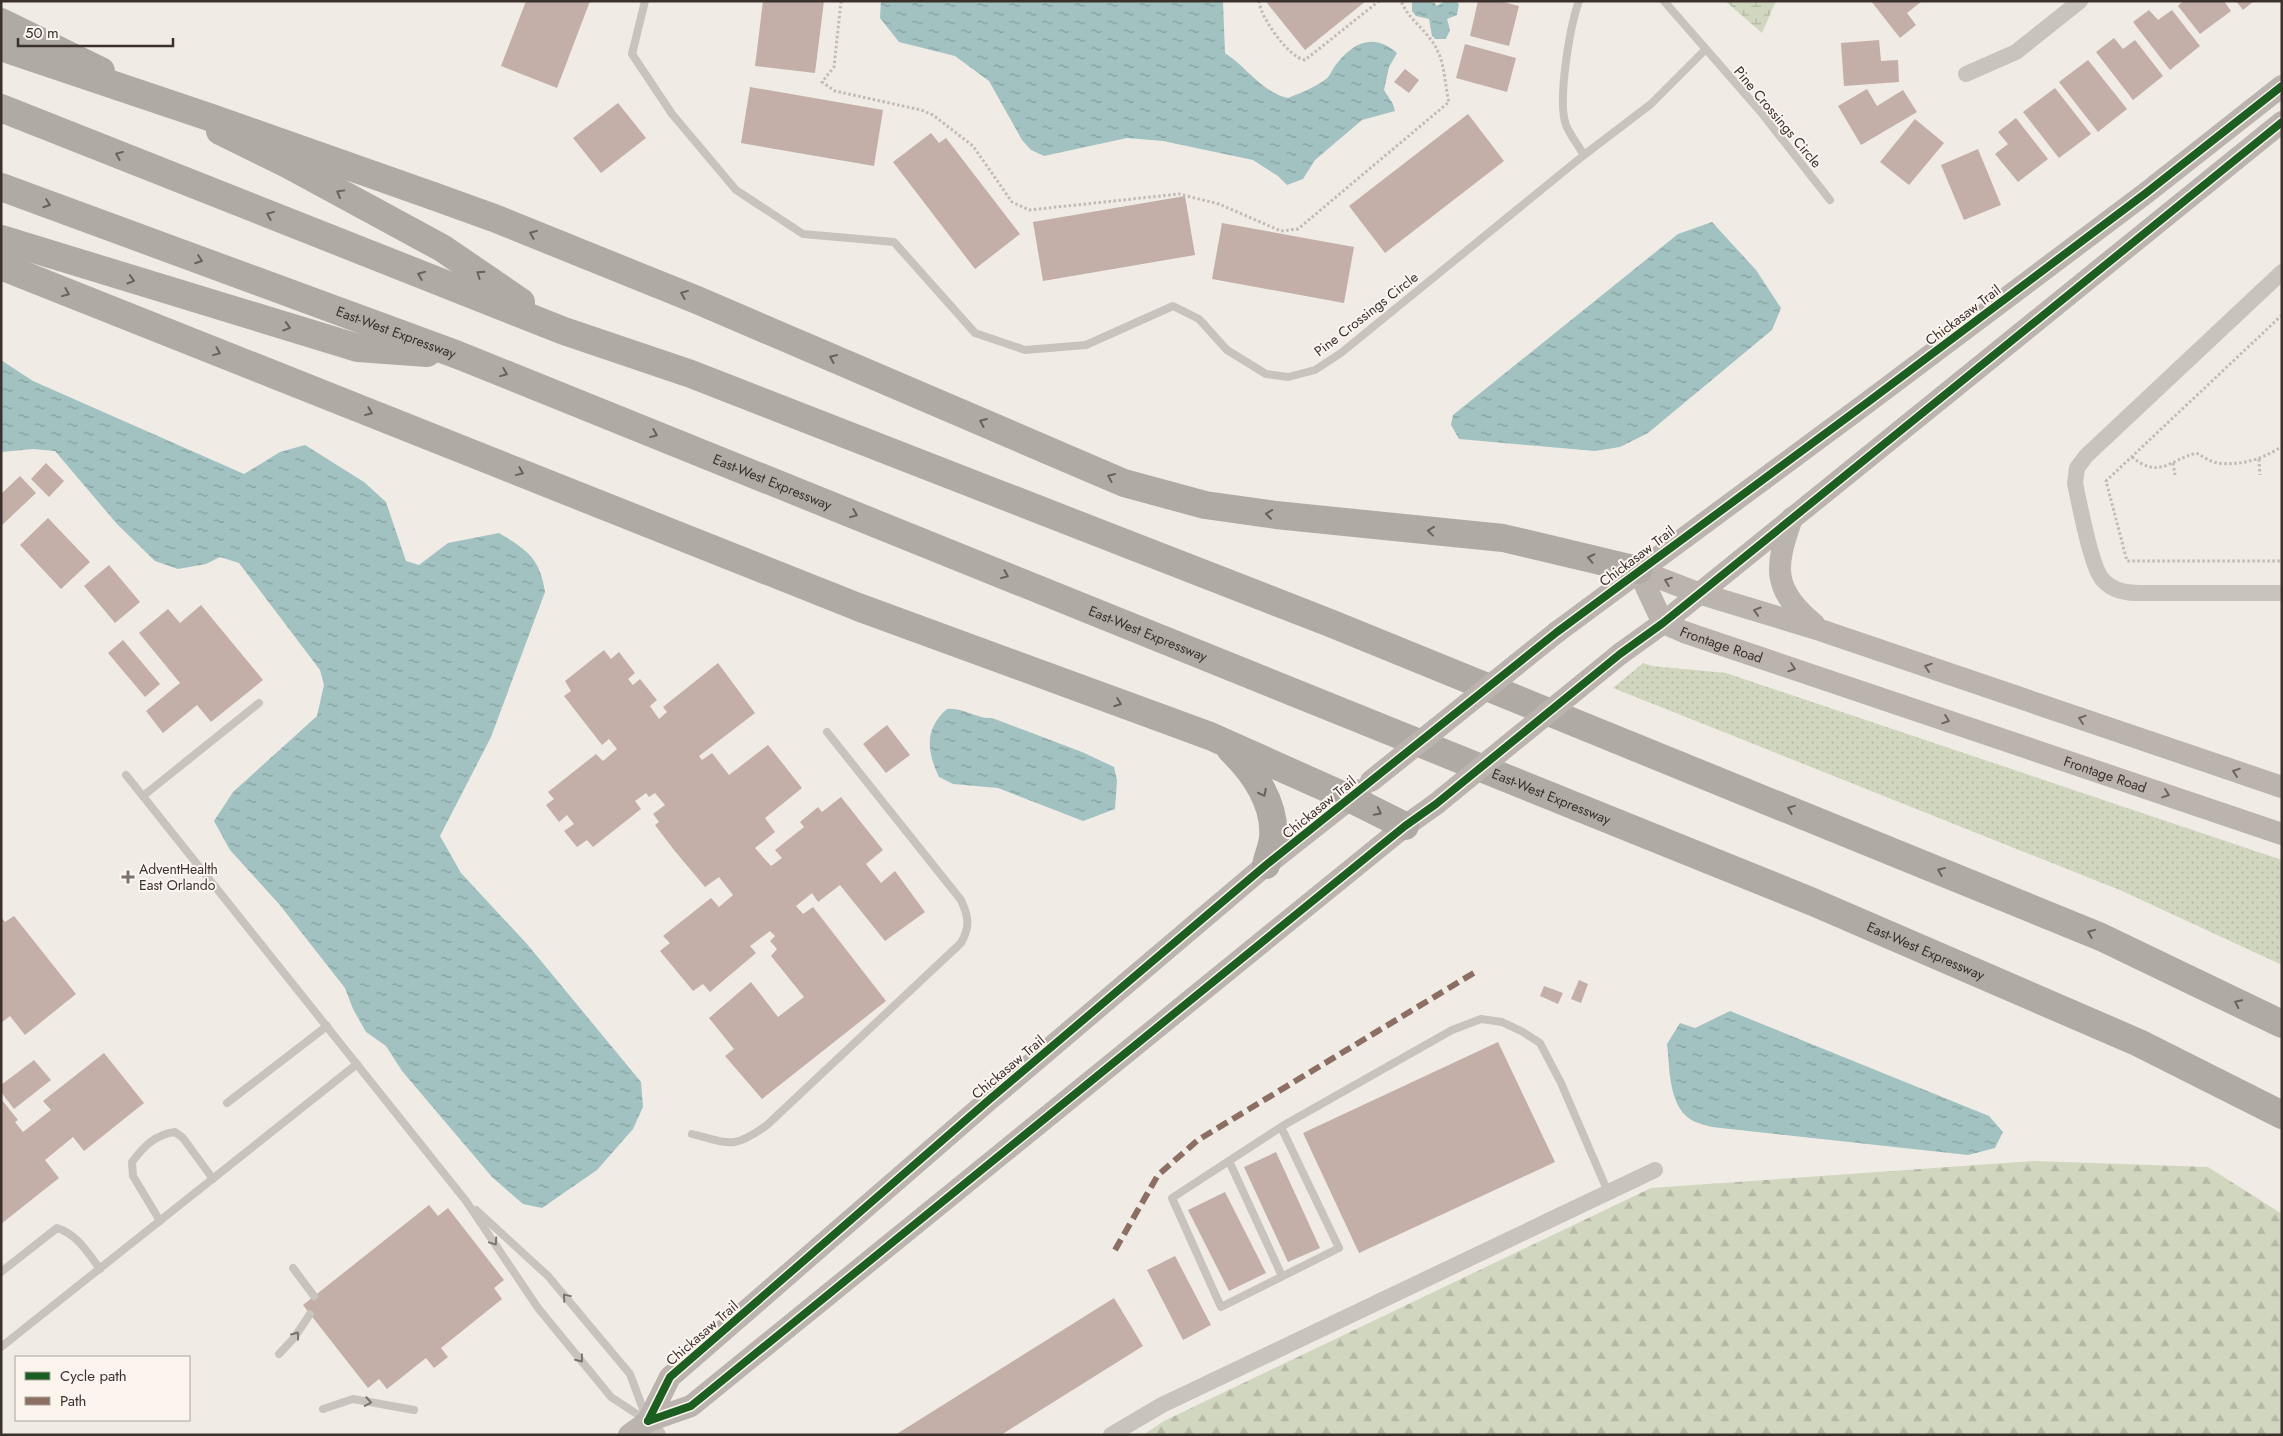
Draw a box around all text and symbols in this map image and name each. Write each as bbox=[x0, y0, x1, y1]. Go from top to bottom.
scale bar bbox=[18, 15, 172, 47]
text: 50 m bbox=[25, 22, 59, 44]
street label: Pine Crossings Circle bbox=[1730, 62, 1826, 172]
one-way arrow bbox=[115, 151, 124, 161]
one-way arrow bbox=[336, 189, 345, 199]
one-way arrow bbox=[42, 198, 51, 208]
one-way arrow bbox=[266, 211, 275, 221]
one-way arrow bbox=[529, 230, 538, 240]
one-way arrow bbox=[195, 254, 203, 264]
street label: Pine Crossings Circle bbox=[1310, 267, 1422, 361]
one-way arrow bbox=[417, 271, 426, 281]
one-way arrow bbox=[477, 271, 486, 280]
one-way arrow bbox=[127, 274, 135, 284]
street label: Chickasaw Trail bbox=[1921, 280, 2005, 350]
one-way arrow bbox=[61, 286, 70, 297]
one-way arrow bbox=[680, 290, 689, 301]
street label: East-West Expressway bbox=[333, 301, 460, 364]
one-way arrow bbox=[282, 322, 290, 332]
one-way arrow bbox=[213, 347, 221, 357]
one-way arrow bbox=[829, 354, 838, 365]
one-way arrow bbox=[499, 368, 507, 378]
one-way arrow bbox=[364, 406, 372, 416]
one-way arrow bbox=[979, 418, 988, 429]
one-way arrow bbox=[649, 428, 658, 438]
street label: East-West Expressway bbox=[710, 449, 836, 515]
one-way arrow bbox=[515, 466, 523, 476]
one-way arrow bbox=[1107, 473, 1116, 484]
one-way arrow bbox=[849, 508, 858, 518]
one-way arrow bbox=[1265, 509, 1273, 520]
street label: Chickasaw Trail bbox=[1595, 521, 1679, 591]
one-way arrow bbox=[1426, 526, 1434, 537]
one-way arrow bbox=[1586, 553, 1595, 564]
one-way arrow bbox=[1000, 568, 1009, 579]
one-way arrow bbox=[1664, 577, 1673, 588]
street label: East-West Expressway bbox=[1086, 601, 1211, 667]
one-way arrow bbox=[1753, 606, 1762, 616]
street label: Frontage Road bbox=[1677, 621, 1765, 668]
one-way arrow bbox=[1787, 662, 1795, 672]
one-way arrow bbox=[1924, 662, 1933, 672]
one-way arrow bbox=[1113, 697, 1121, 707]
one-way arrow bbox=[1941, 714, 1949, 724]
one-way arrow bbox=[2078, 715, 2087, 725]
street label: Frontage Road bbox=[2061, 751, 2149, 798]
street label: East-West Expressway bbox=[1489, 763, 1615, 830]
one-way arrow bbox=[2232, 768, 2240, 778]
street label: Chickasaw Trail bbox=[1278, 771, 1360, 843]
one-way arrow bbox=[1257, 788, 1267, 797]
one-way arrow bbox=[2161, 789, 2170, 799]
one-way arrow bbox=[1787, 805, 1796, 815]
one-way arrow bbox=[1372, 806, 1381, 816]
place label: AdventHealth East Orlando bbox=[139, 859, 218, 895]
one-way arrow bbox=[1937, 867, 1946, 877]
marker: AdventHealth East Orlando bbox=[121, 870, 135, 884]
street label: East-West Expressway bbox=[1864, 916, 1989, 985]
one-way arrow bbox=[2087, 929, 2096, 939]
one-way arrow bbox=[2234, 999, 2243, 1009]
street label: Chickasaw Trail bbox=[967, 1030, 1049, 1104]
one-way arrow bbox=[488, 1236, 497, 1245]
one-way arrow bbox=[562, 1294, 571, 1303]
street label: Chickasaw Trail bbox=[661, 1296, 743, 1370]
one-way arrow bbox=[290, 1332, 298, 1341]
one-way arrow bbox=[575, 1353, 583, 1362]
legend bbox=[15, 1356, 190, 1421]
text: Cycle path bbox=[60, 1365, 127, 1387]
text: Path bbox=[60, 1390, 86, 1412]
one-way arrow bbox=[364, 1396, 373, 1406]

